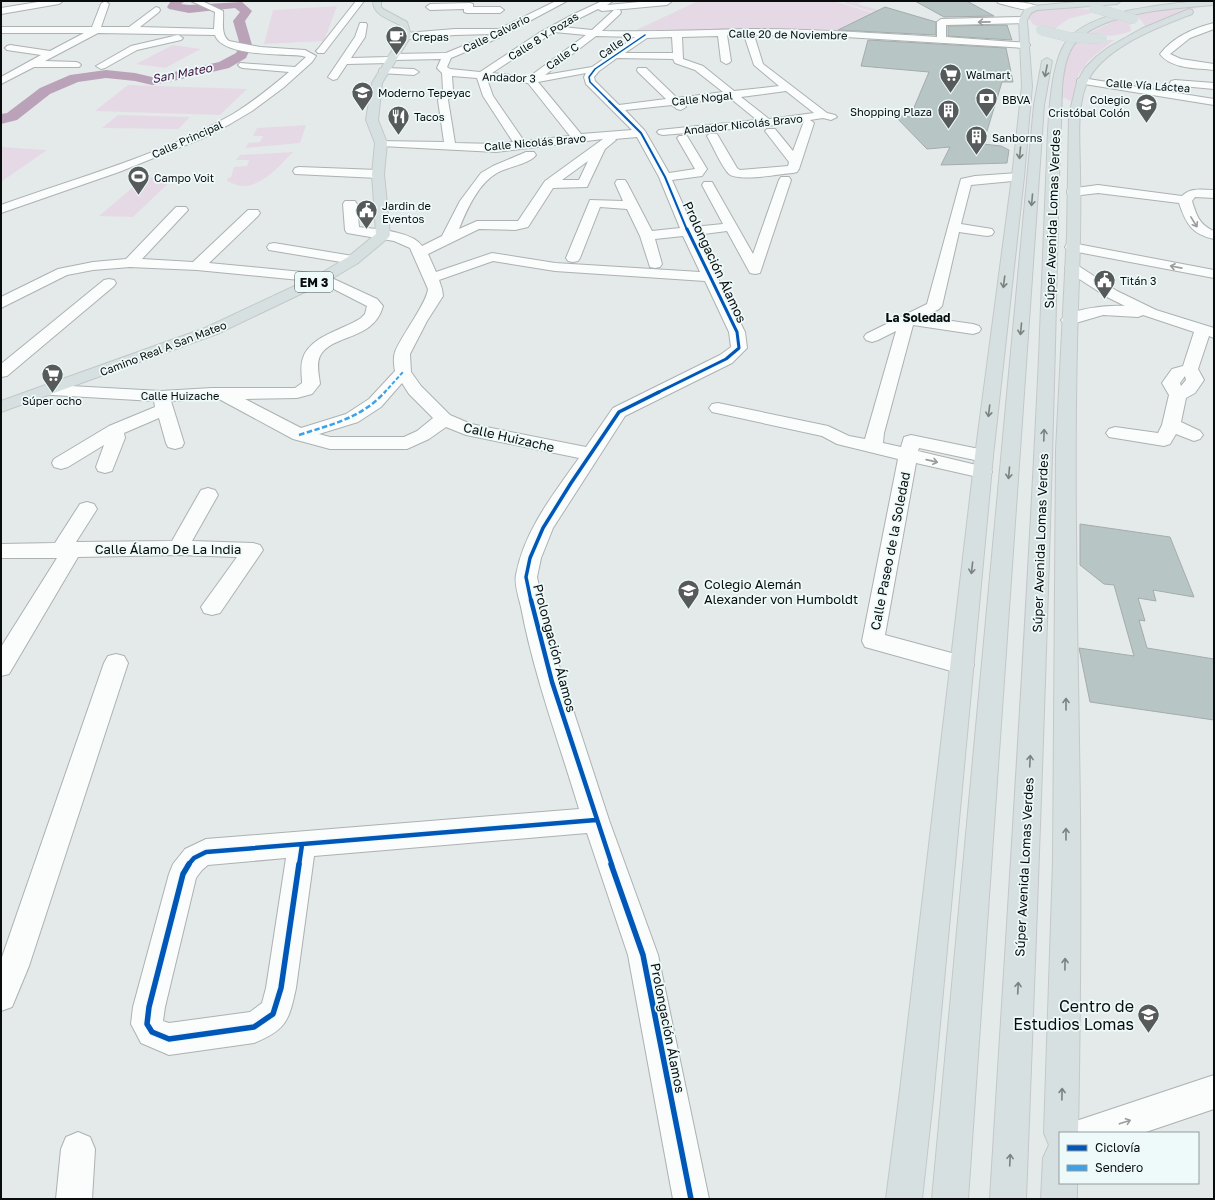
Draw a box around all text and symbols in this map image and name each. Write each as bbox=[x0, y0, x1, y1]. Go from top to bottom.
street label: Calle 8 Y Pozas bbox=[505, 9, 581, 63]
street label: Calle Calvario bbox=[461, 11, 532, 55]
one-way arrow bbox=[978, 18, 991, 25]
cafe icon: Crepas bbox=[383, 23, 409, 56]
street label: Calle 20 de Noviembre bbox=[728, 26, 848, 42]
street label: Calle D bbox=[596, 29, 634, 61]
place label: Crepas bbox=[412, 30, 449, 43]
street label: Calle C bbox=[543, 40, 581, 72]
water label: San Mateo bbox=[151, 60, 214, 86]
supermarket icon: Walmart bbox=[938, 61, 964, 94]
one-way arrow bbox=[1041, 64, 1049, 77]
place label: Walmart bbox=[966, 68, 1011, 81]
street label: Andador 3 bbox=[482, 70, 536, 84]
street label: Calle Vía Láctea bbox=[1105, 76, 1191, 94]
school or university icon: Moderno Tepeyac bbox=[349, 79, 375, 112]
place label: Moderno Tepeyac bbox=[378, 86, 471, 99]
bank icon: BBVA bbox=[973, 86, 999, 119]
street label: Calle Nogal bbox=[671, 88, 734, 108]
school or university icon: Colegio Cristóbal Colón bbox=[1133, 92, 1159, 125]
place label: BBVA bbox=[1002, 93, 1031, 106]
place label: Colegio Cristóbal Colón bbox=[1048, 93, 1130, 119]
building icon: Shopping Plaza bbox=[935, 98, 961, 131]
restaurant icon: Tacos bbox=[386, 103, 412, 136]
place label: Shopping Plaza bbox=[850, 105, 932, 118]
place label: Tacos bbox=[414, 110, 445, 123]
street label: Andador Nicolás Bravo bbox=[683, 111, 804, 137]
street label: Calle Principal bbox=[149, 117, 225, 160]
building icon: Sanborns bbox=[963, 124, 989, 157]
street label: Súper Avenida Lomas Verdes bbox=[1041, 129, 1063, 309]
street label: Calle Nicolás Bravo bbox=[484, 131, 587, 153]
place label: Sanborns bbox=[992, 131, 1042, 144]
one-way arrow bbox=[1017, 146, 1024, 159]
sports icon: Campo Voit bbox=[125, 164, 151, 197]
place label: Campo Voit bbox=[154, 171, 214, 184]
one-way arrow bbox=[1028, 193, 1035, 206]
public building icon: Jardin de Eventos bbox=[353, 198, 379, 231]
place label: Jardin de Eventos bbox=[382, 199, 431, 225]
street label: Prolongación Álamos bbox=[680, 199, 750, 325]
one-way arrow bbox=[1190, 217, 1198, 228]
one-way arrow bbox=[1170, 263, 1183, 271]
public building icon: Titán 3 bbox=[1092, 267, 1118, 300]
road number: EM 3 bbox=[295, 272, 333, 292]
place label: Titán 3 bbox=[1120, 274, 1156, 287]
one-way arrow bbox=[1001, 275, 1008, 288]
district label: La Soledad bbox=[886, 310, 950, 325]
street label: Camino Real A San Mateo bbox=[98, 318, 229, 378]
one-way arrow bbox=[1018, 322, 1025, 335]
supermarket icon: Súper ocho bbox=[39, 361, 65, 394]
street label: Calle Huizache bbox=[141, 389, 219, 402]
place label: Súper ocho bbox=[22, 394, 82, 407]
one-way arrow bbox=[985, 404, 993, 417]
street label: Calle Huizache bbox=[462, 419, 556, 455]
one-way arrow bbox=[1041, 429, 1048, 442]
street label: Súper Avenida Lomas Verdes bbox=[1029, 453, 1051, 633]
one-way arrow bbox=[925, 458, 938, 465]
one-way arrow bbox=[1006, 466, 1013, 479]
street label: Calle Paseo de la Soledad bbox=[867, 470, 913, 632]
street label: Calle Álamo De La India bbox=[95, 541, 241, 557]
one-way arrow bbox=[968, 561, 976, 574]
place label: Colegio Alemán Alexander von Humboldt bbox=[704, 576, 858, 607]
school or university icon: Colegio Alemán Alexander von Humboldt bbox=[675, 578, 701, 611]
street label: Prolongación Álamos bbox=[530, 582, 580, 714]
one-way arrow bbox=[1062, 698, 1070, 711]
one-way arrow bbox=[1026, 755, 1033, 768]
street label: Súper Avenida Lomas Verdes bbox=[1011, 777, 1037, 957]
one-way arrow bbox=[1062, 828, 1070, 841]
one-way arrow bbox=[1061, 958, 1069, 971]
street label: Prolongación Álamos bbox=[648, 962, 688, 1095]
one-way arrow bbox=[1015, 982, 1022, 995]
place label: Centro de Estudios Lomas bbox=[1013, 996, 1134, 1034]
school or university icon: Centro de Estudios Lomas bbox=[1136, 1002, 1162, 1035]
one-way arrow bbox=[1058, 1088, 1066, 1101]
one-way arrow bbox=[1119, 1118, 1132, 1125]
legend bbox=[1059, 1132, 1199, 1184]
text: Ciclovía bbox=[1095, 1140, 1140, 1155]
one-way arrow bbox=[1006, 1154, 1013, 1167]
text: Sendero bbox=[1095, 1160, 1143, 1175]

